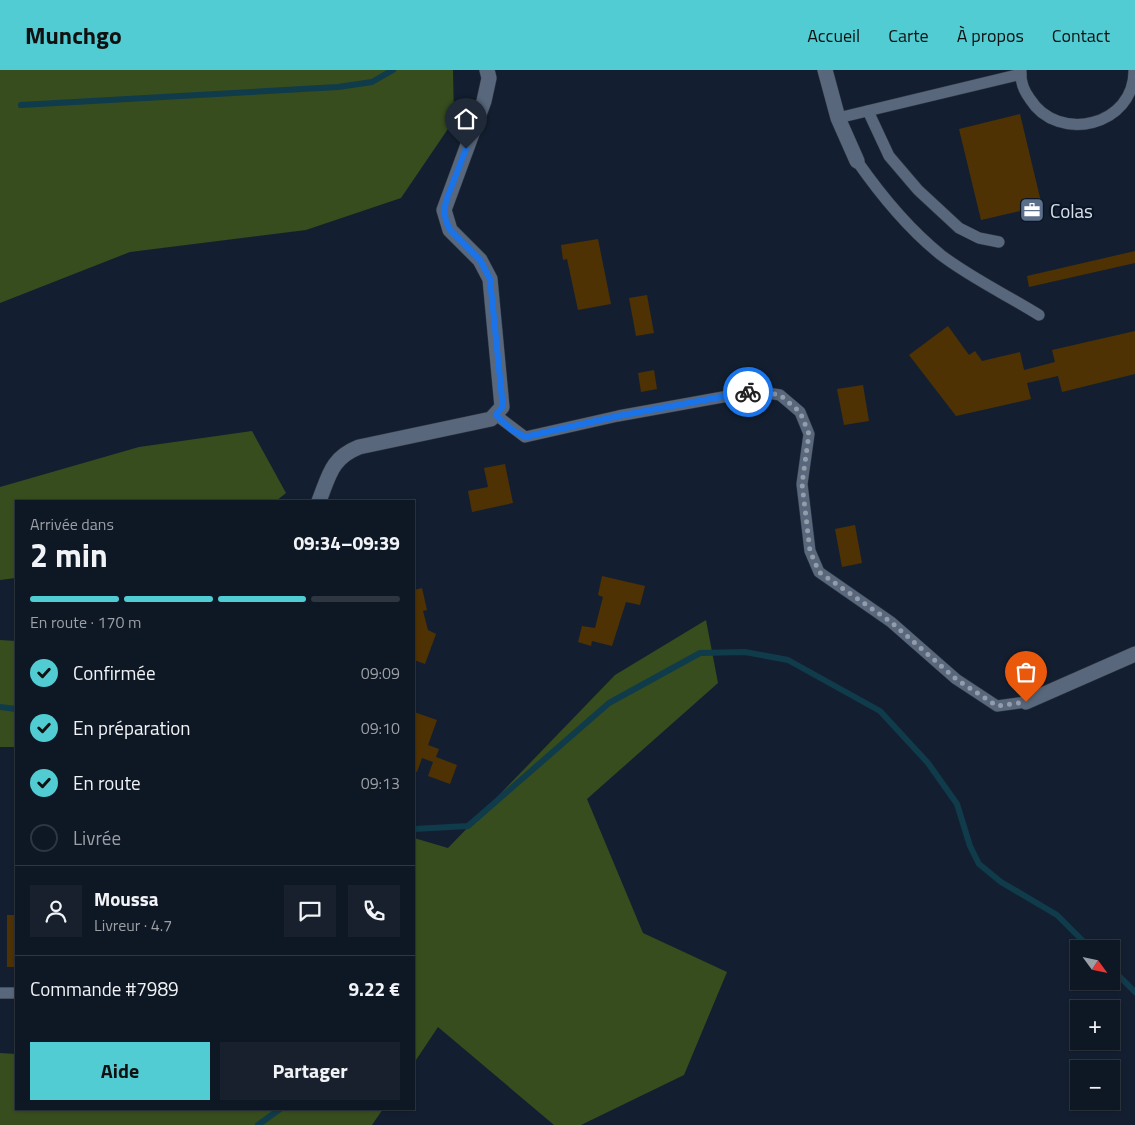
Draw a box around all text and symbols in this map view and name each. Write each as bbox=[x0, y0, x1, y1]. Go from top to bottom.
text: Munchgo bbox=[25, 17, 122, 53]
text: Accueil bbox=[807, 22, 860, 49]
text: Carte bbox=[888, 22, 929, 49]
text: À propos bbox=[957, 22, 1024, 49]
text: Contact bbox=[1052, 22, 1110, 49]
pin bbox=[445, 98, 487, 149]
icon: home bbox=[452, 105, 480, 133]
place label: Colas bbox=[1050, 196, 1093, 225]
office icon: Colas bbox=[1019, 197, 1045, 223]
courier bbox=[723, 367, 773, 417]
icon: bike bbox=[734, 378, 762, 406]
text: Arrivée dans bbox=[30, 512, 114, 536]
text: 09:34–09:39 bbox=[293, 528, 400, 557]
text: 2 min bbox=[30, 531, 108, 579]
text: En route · 170 m bbox=[30, 610, 141, 634]
pin bbox=[1005, 651, 1047, 702]
text: Confirmée bbox=[73, 658, 155, 687]
icon: bag bbox=[1012, 658, 1040, 686]
icon: check bbox=[30, 659, 58, 687]
text: 09:09 bbox=[361, 661, 400, 685]
text: En préparation bbox=[73, 713, 191, 742]
icon: check bbox=[30, 714, 58, 742]
text: 09:10 bbox=[361, 716, 400, 740]
text: En route bbox=[73, 768, 141, 797]
icon: check bbox=[30, 769, 58, 797]
text: 09:13 bbox=[361, 771, 400, 795]
text: Livrée bbox=[73, 823, 121, 852]
text: Moussa bbox=[94, 884, 158, 913]
button: person bbox=[30, 885, 82, 937]
button: chat bbox=[284, 885, 336, 937]
button: phone bbox=[348, 885, 400, 937]
text: Livreur · 4.7 bbox=[94, 913, 172, 937]
north arrow bbox=[1070, 940, 1120, 990]
map controls bbox=[1070, 940, 1120, 1110]
text: Commande #7989 bbox=[30, 974, 179, 1003]
text: 9.22 € bbox=[348, 974, 400, 1003]
button: + bbox=[1070, 1000, 1120, 1050]
button: Aide bbox=[30, 1042, 210, 1100]
button: Partager bbox=[220, 1042, 400, 1100]
button: − bbox=[1070, 1060, 1120, 1110]

